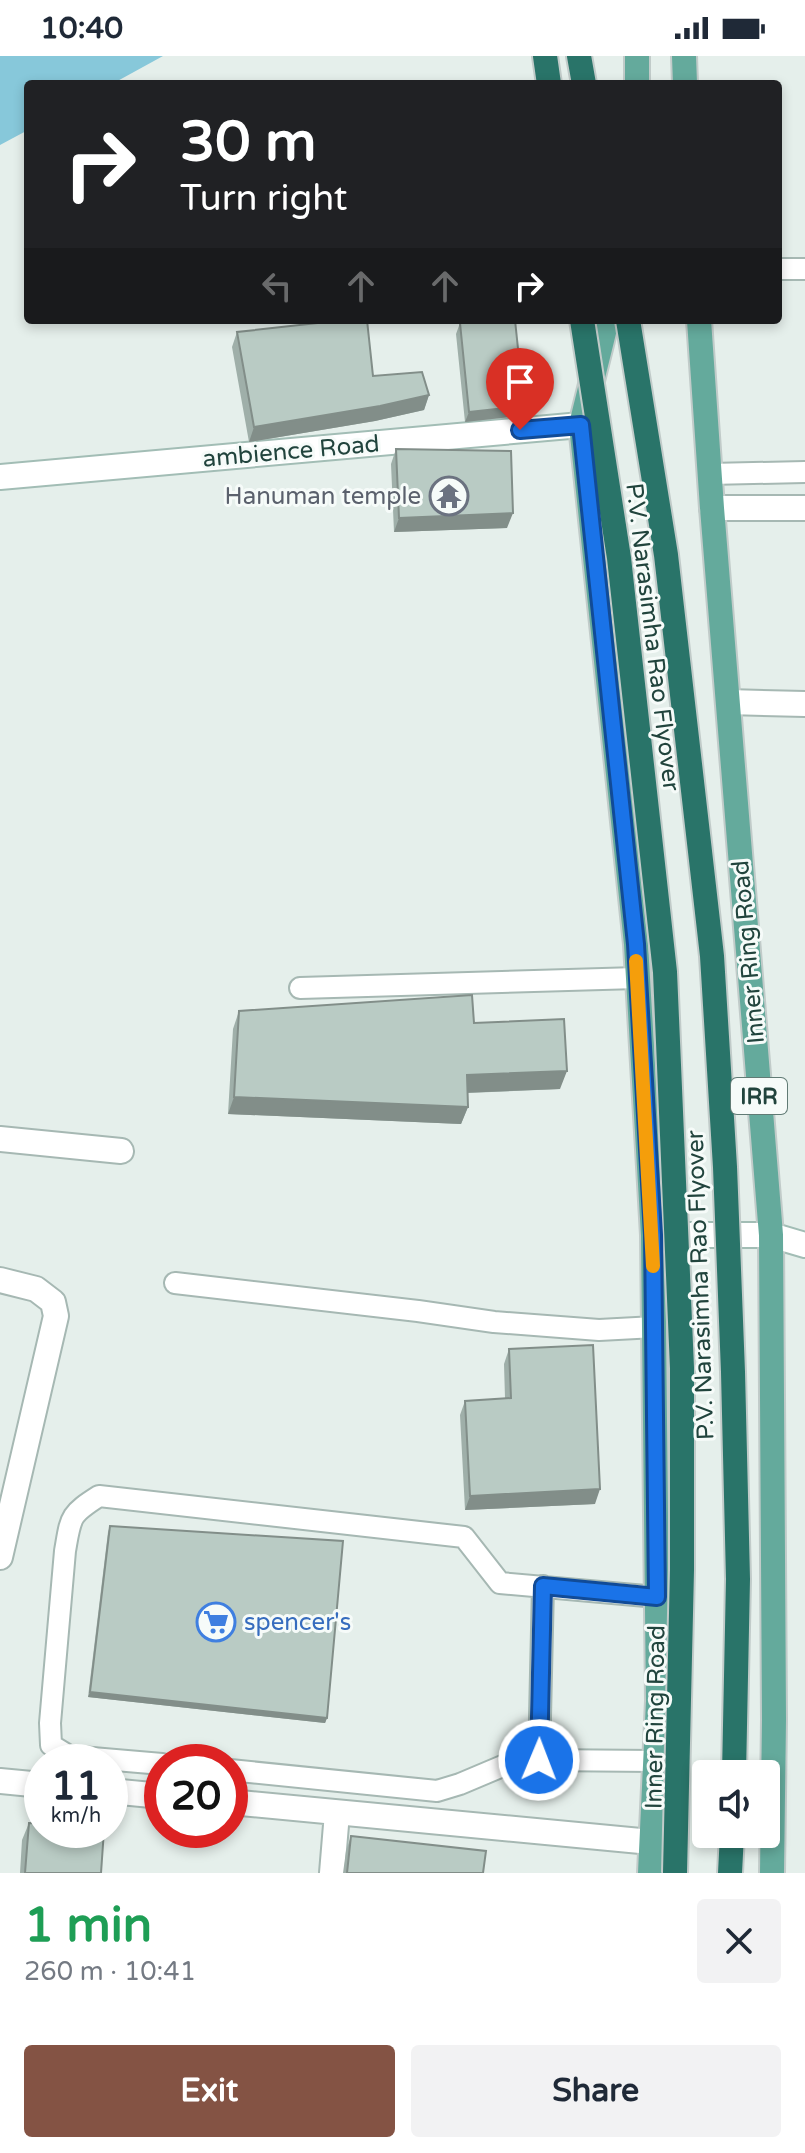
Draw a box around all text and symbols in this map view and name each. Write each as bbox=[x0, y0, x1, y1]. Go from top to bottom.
text: 10:40 bbox=[40, 10, 123, 47]
text: 30 m bbox=[180, 109, 316, 176]
icon: right bbox=[48, 112, 152, 216]
text: Turn right bbox=[180, 177, 347, 220]
icon: left bbox=[255, 264, 299, 308]
icon: ahead bbox=[339, 264, 383, 308]
icon: ahead bbox=[423, 264, 467, 308]
icon: right bbox=[507, 264, 551, 308]
pin bbox=[486, 348, 554, 430]
icon: arrive bbox=[498, 360, 542, 404]
street label: ambience Road bbox=[201, 429, 381, 474]
temple icon: Hanuman temple bbox=[428, 475, 470, 517]
street label: P.V. Narasimha Rao Flyover bbox=[619, 481, 686, 794]
place label: Hanuman temple bbox=[225, 482, 421, 511]
street label: Inner Ring Road bbox=[726, 859, 771, 1045]
road number: IRR bbox=[731, 1078, 787, 1114]
street label: P.V. Narasimha Rao Flyover bbox=[681, 1129, 720, 1440]
supermarket icon: spencer's bbox=[195, 1601, 237, 1643]
place label: spencer's bbox=[244, 1608, 351, 1637]
street label: Inner Ring Road bbox=[639, 1625, 672, 1809]
position arrow bbox=[497, 1718, 581, 1802]
speed limit sign: 20 bbox=[144, 1744, 248, 1848]
map controls bbox=[692, 1760, 780, 1848]
button: sound bbox=[692, 1760, 780, 1848]
text: 11 bbox=[51, 1762, 101, 1810]
text: km/h bbox=[51, 1804, 101, 1828]
text: 1 min bbox=[24, 1897, 152, 1955]
button: close bbox=[697, 1899, 781, 1983]
text: 260 m · 10:41 bbox=[24, 1956, 196, 1987]
button: Exit bbox=[24, 2045, 395, 2137]
button: Share bbox=[411, 2045, 781, 2137]

